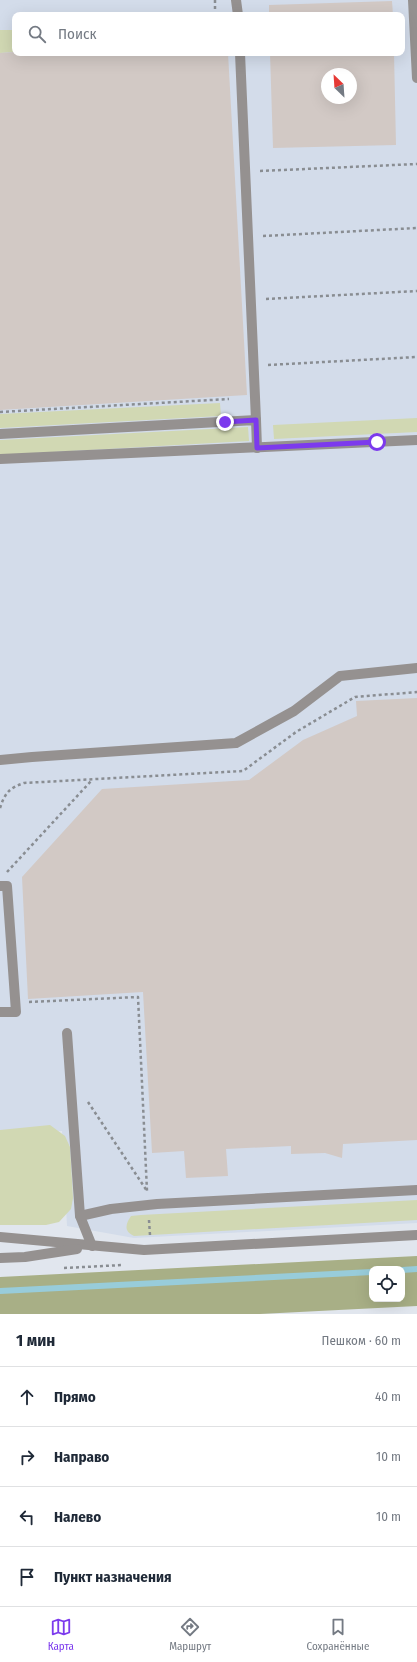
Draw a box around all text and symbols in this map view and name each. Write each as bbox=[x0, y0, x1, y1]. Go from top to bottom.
search box bbox=[12, 12, 405, 56]
icon: search bbox=[26, 23, 48, 45]
text: Поиск bbox=[58, 25, 96, 43]
north arrow bbox=[321, 68, 357, 104]
route end bbox=[216, 413, 234, 431]
route start bbox=[368, 433, 386, 451]
map controls bbox=[369, 1266, 405, 1302]
button: locate bbox=[369, 1266, 405, 1302]
text: 1 мин bbox=[16, 1330, 55, 1351]
text: Пешком · 60 m bbox=[322, 1333, 401, 1348]
icon: ahead bbox=[16, 1386, 38, 1408]
text: Прямо bbox=[54, 1388, 96, 1406]
text: 40 m bbox=[375, 1389, 401, 1404]
icon: right bbox=[16, 1446, 38, 1468]
text: Направо bbox=[54, 1448, 109, 1466]
text: 10 m bbox=[376, 1449, 401, 1464]
icon: left bbox=[16, 1506, 38, 1528]
text: Налево bbox=[54, 1508, 101, 1526]
text: 10 m bbox=[376, 1509, 401, 1524]
icon: arrive bbox=[16, 1566, 38, 1588]
text: Пункт назначения bbox=[54, 1568, 172, 1586]
tab: Карта bbox=[48, 1616, 74, 1653]
tab: Маршрут bbox=[169, 1616, 211, 1653]
tab: Сохранённые bbox=[307, 1616, 369, 1653]

